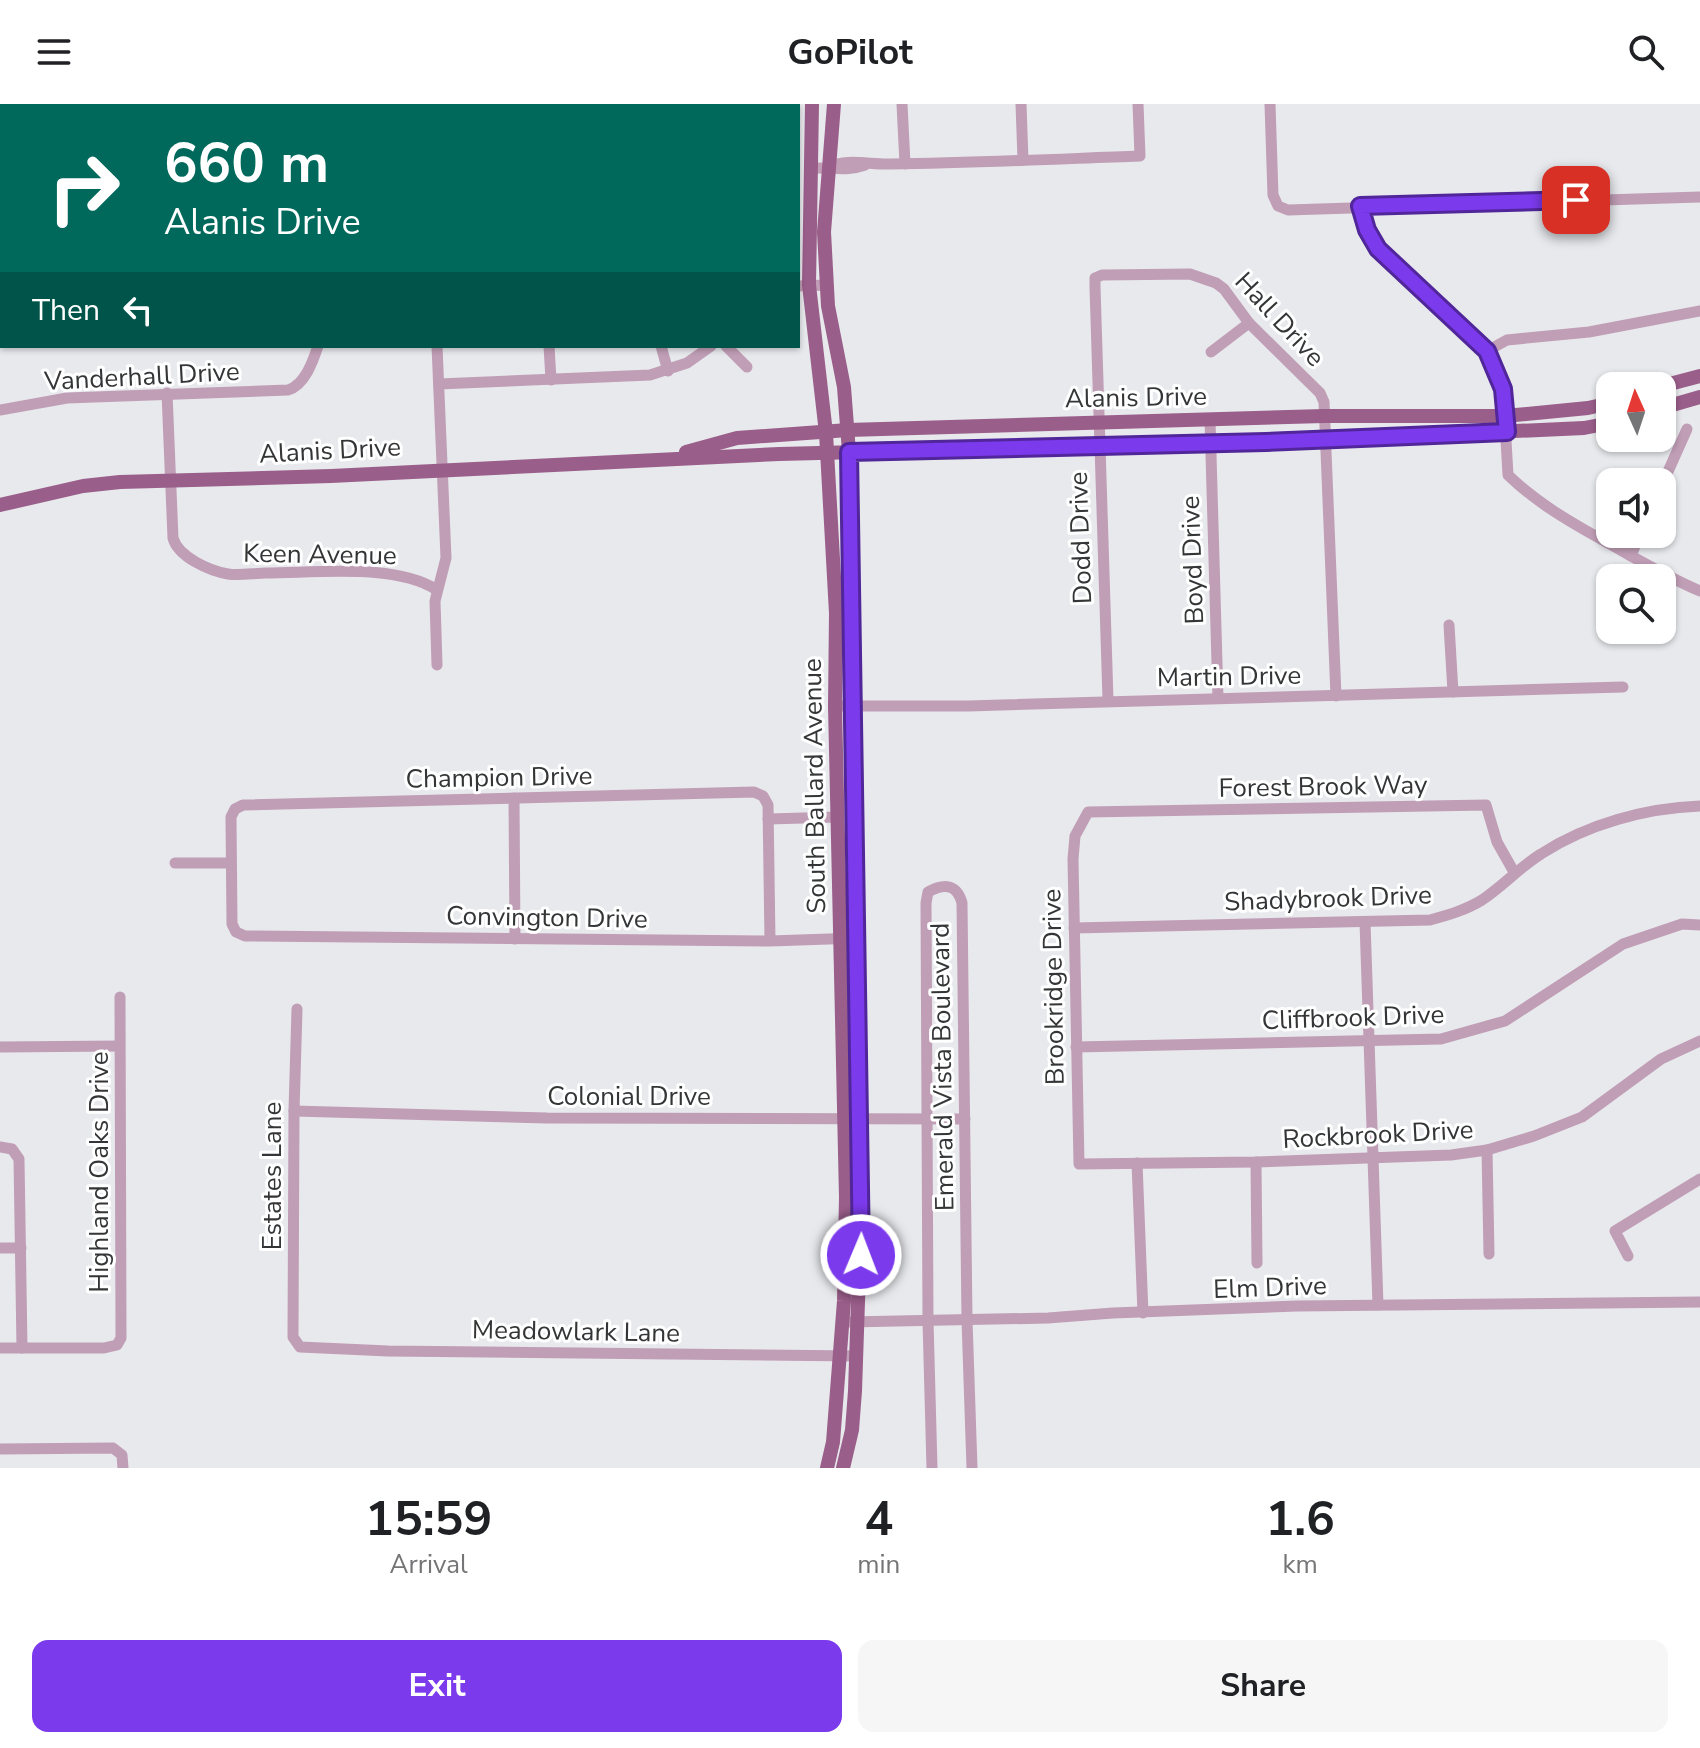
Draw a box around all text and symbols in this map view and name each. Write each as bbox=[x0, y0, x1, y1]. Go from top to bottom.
text: GoPilot bbox=[787, 28, 913, 77]
icon: menu bbox=[32, 30, 76, 74]
icon: search bbox=[1624, 30, 1668, 74]
text: 660 m bbox=[164, 125, 329, 202]
icon: right bbox=[32, 136, 136, 240]
pin bbox=[1542, 166, 1610, 234]
icon: arrive bbox=[1554, 178, 1598, 222]
text: Alanis Drive bbox=[164, 198, 361, 247]
street label: Hall Drive bbox=[1227, 265, 1332, 374]
icon: left bbox=[116, 288, 160, 332]
text: Then bbox=[32, 290, 100, 331]
street label: Vanderhall Drive bbox=[42, 354, 241, 399]
north arrow bbox=[1596, 372, 1676, 452]
map controls bbox=[1596, 372, 1676, 644]
street label: Alanis Drive bbox=[1065, 379, 1207, 416]
street label: Alanis Drive bbox=[258, 429, 402, 472]
button: sound bbox=[1596, 468, 1676, 548]
street label: Dodd Drive bbox=[1061, 471, 1100, 605]
street label: Boyd Drive bbox=[1173, 495, 1212, 625]
street label: Keen Avenue bbox=[243, 536, 397, 573]
button: search bbox=[1596, 564, 1676, 644]
street label: South Ballard Avenue bbox=[795, 658, 834, 914]
street label: Martin Drive bbox=[1157, 658, 1301, 695]
street label: Champion Drive bbox=[405, 758, 593, 797]
street label: Forest Brook Way bbox=[1218, 767, 1428, 806]
street label: Shadybrook Drive bbox=[1224, 877, 1432, 920]
street label: Brookridge Drive bbox=[1034, 888, 1073, 1086]
street label: Convington Drive bbox=[446, 898, 648, 937]
street label: Emerald Vista Boulevard bbox=[922, 922, 963, 1212]
street label: Cliffbrook Drive bbox=[1261, 997, 1445, 1038]
street label: Highland Oaks Drive bbox=[82, 1051, 117, 1293]
street label: Colonial Drive bbox=[547, 1079, 711, 1114]
street label: Estates Lane bbox=[255, 1102, 290, 1250]
street label: Rockbrook Drive bbox=[1282, 1112, 1474, 1157]
position arrow bbox=[819, 1213, 903, 1297]
street label: Elm Drive bbox=[1213, 1268, 1327, 1307]
street label: Meadowlark Lane bbox=[472, 1312, 680, 1351]
text: 15:59 bbox=[365, 1486, 492, 1552]
text: 4 bbox=[864, 1486, 893, 1552]
text: 1.6 bbox=[1265, 1486, 1335, 1552]
text: Arrival bbox=[390, 1547, 468, 1582]
text: min bbox=[857, 1547, 900, 1582]
text: km bbox=[1283, 1547, 1318, 1582]
button: Exit bbox=[32, 1640, 842, 1732]
button: Share bbox=[858, 1640, 1668, 1732]

